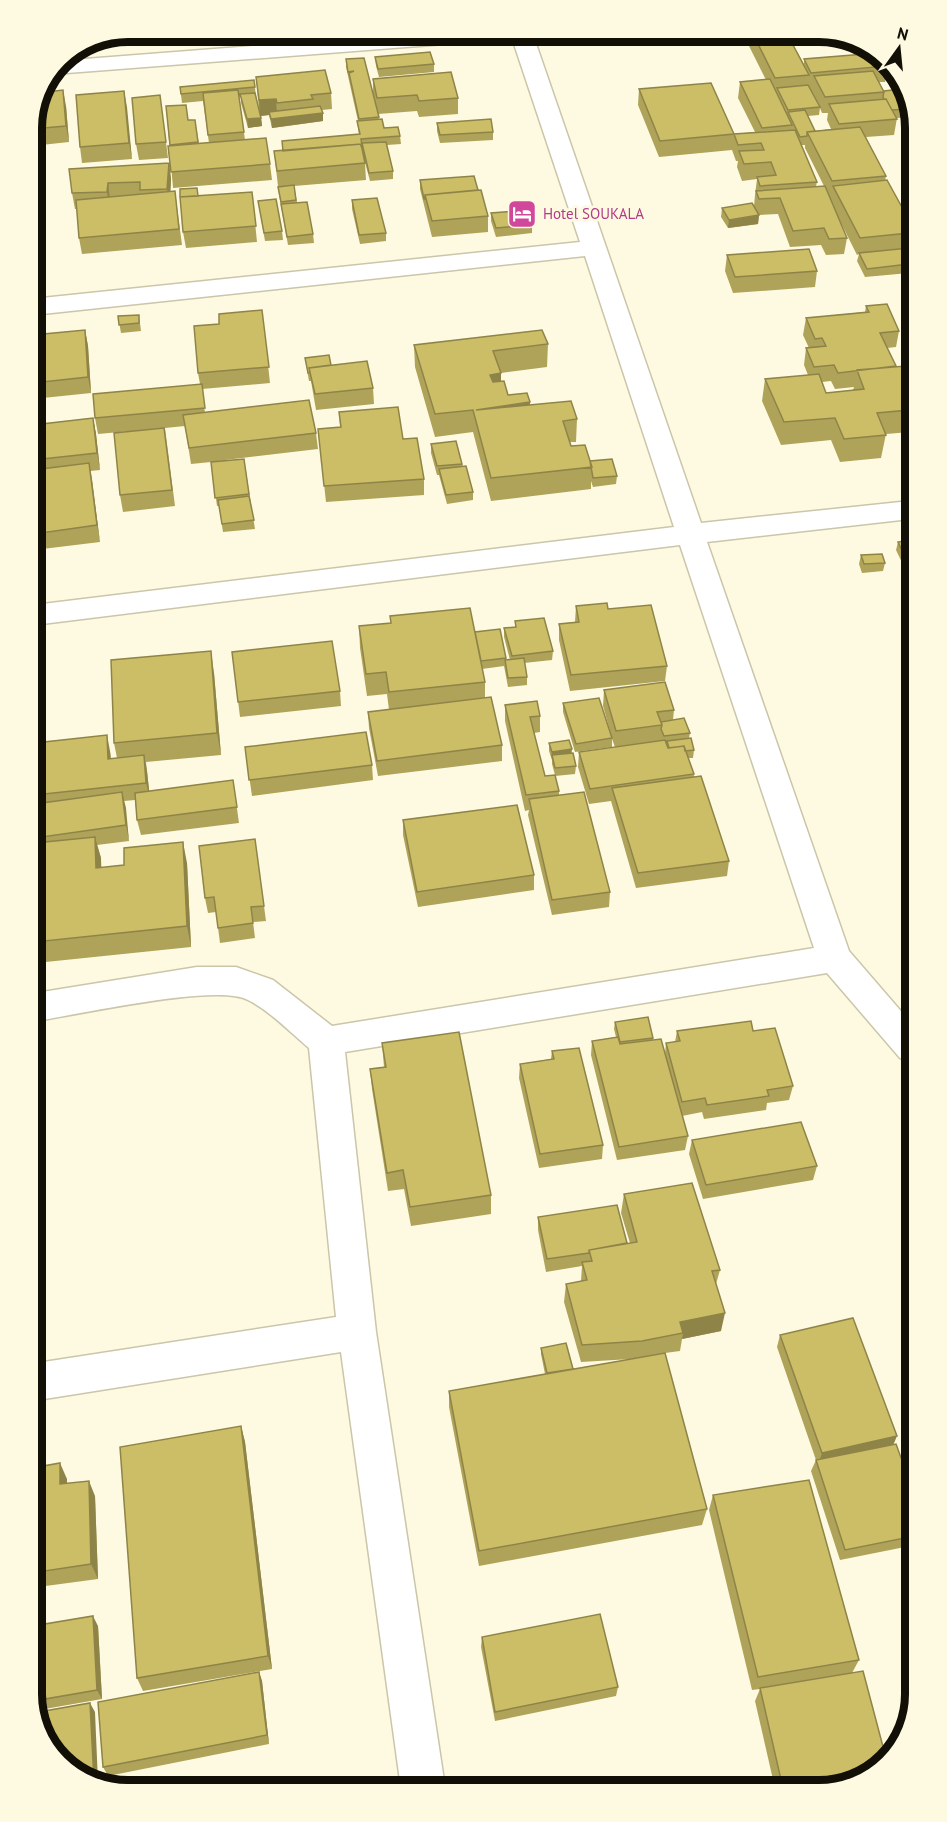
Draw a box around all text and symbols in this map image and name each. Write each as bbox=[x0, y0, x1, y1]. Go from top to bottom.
north arrow bbox=[869, 18, 929, 78]
text: N bbox=[895, 22, 911, 45]
hotel icon: Hotel SOUKALA bbox=[506, 198, 538, 230]
place label: Hotel SOUKALA bbox=[543, 204, 644, 223]

